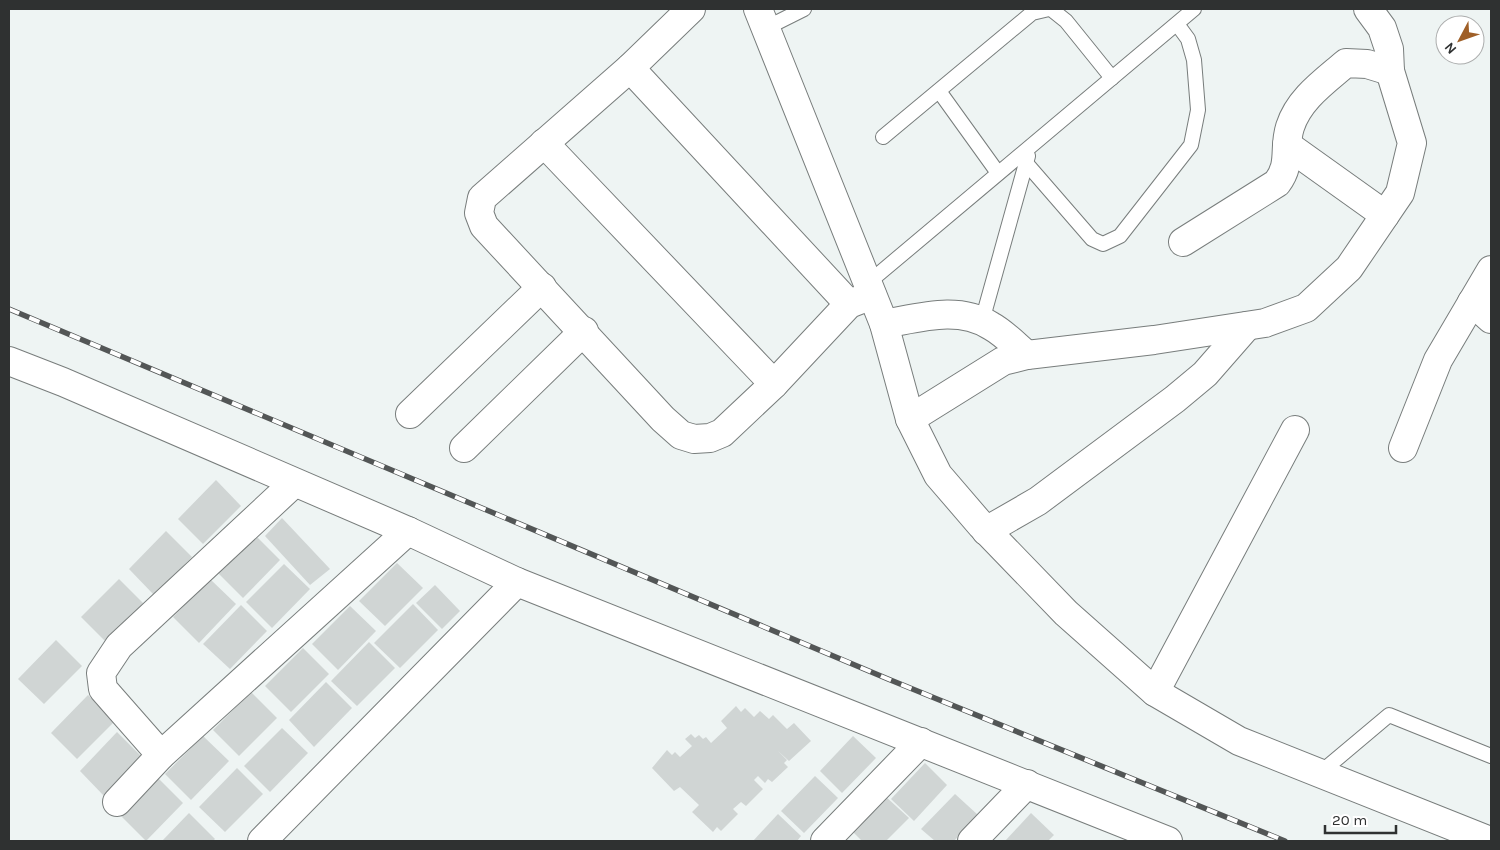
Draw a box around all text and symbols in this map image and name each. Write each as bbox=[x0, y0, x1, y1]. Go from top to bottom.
north arrow bbox=[1435, 15, 1485, 65]
text: N bbox=[1441, 39, 1460, 58]
scale bar bbox=[1325, 802, 1396, 834]
text: 20 m bbox=[1332, 811, 1367, 829]

